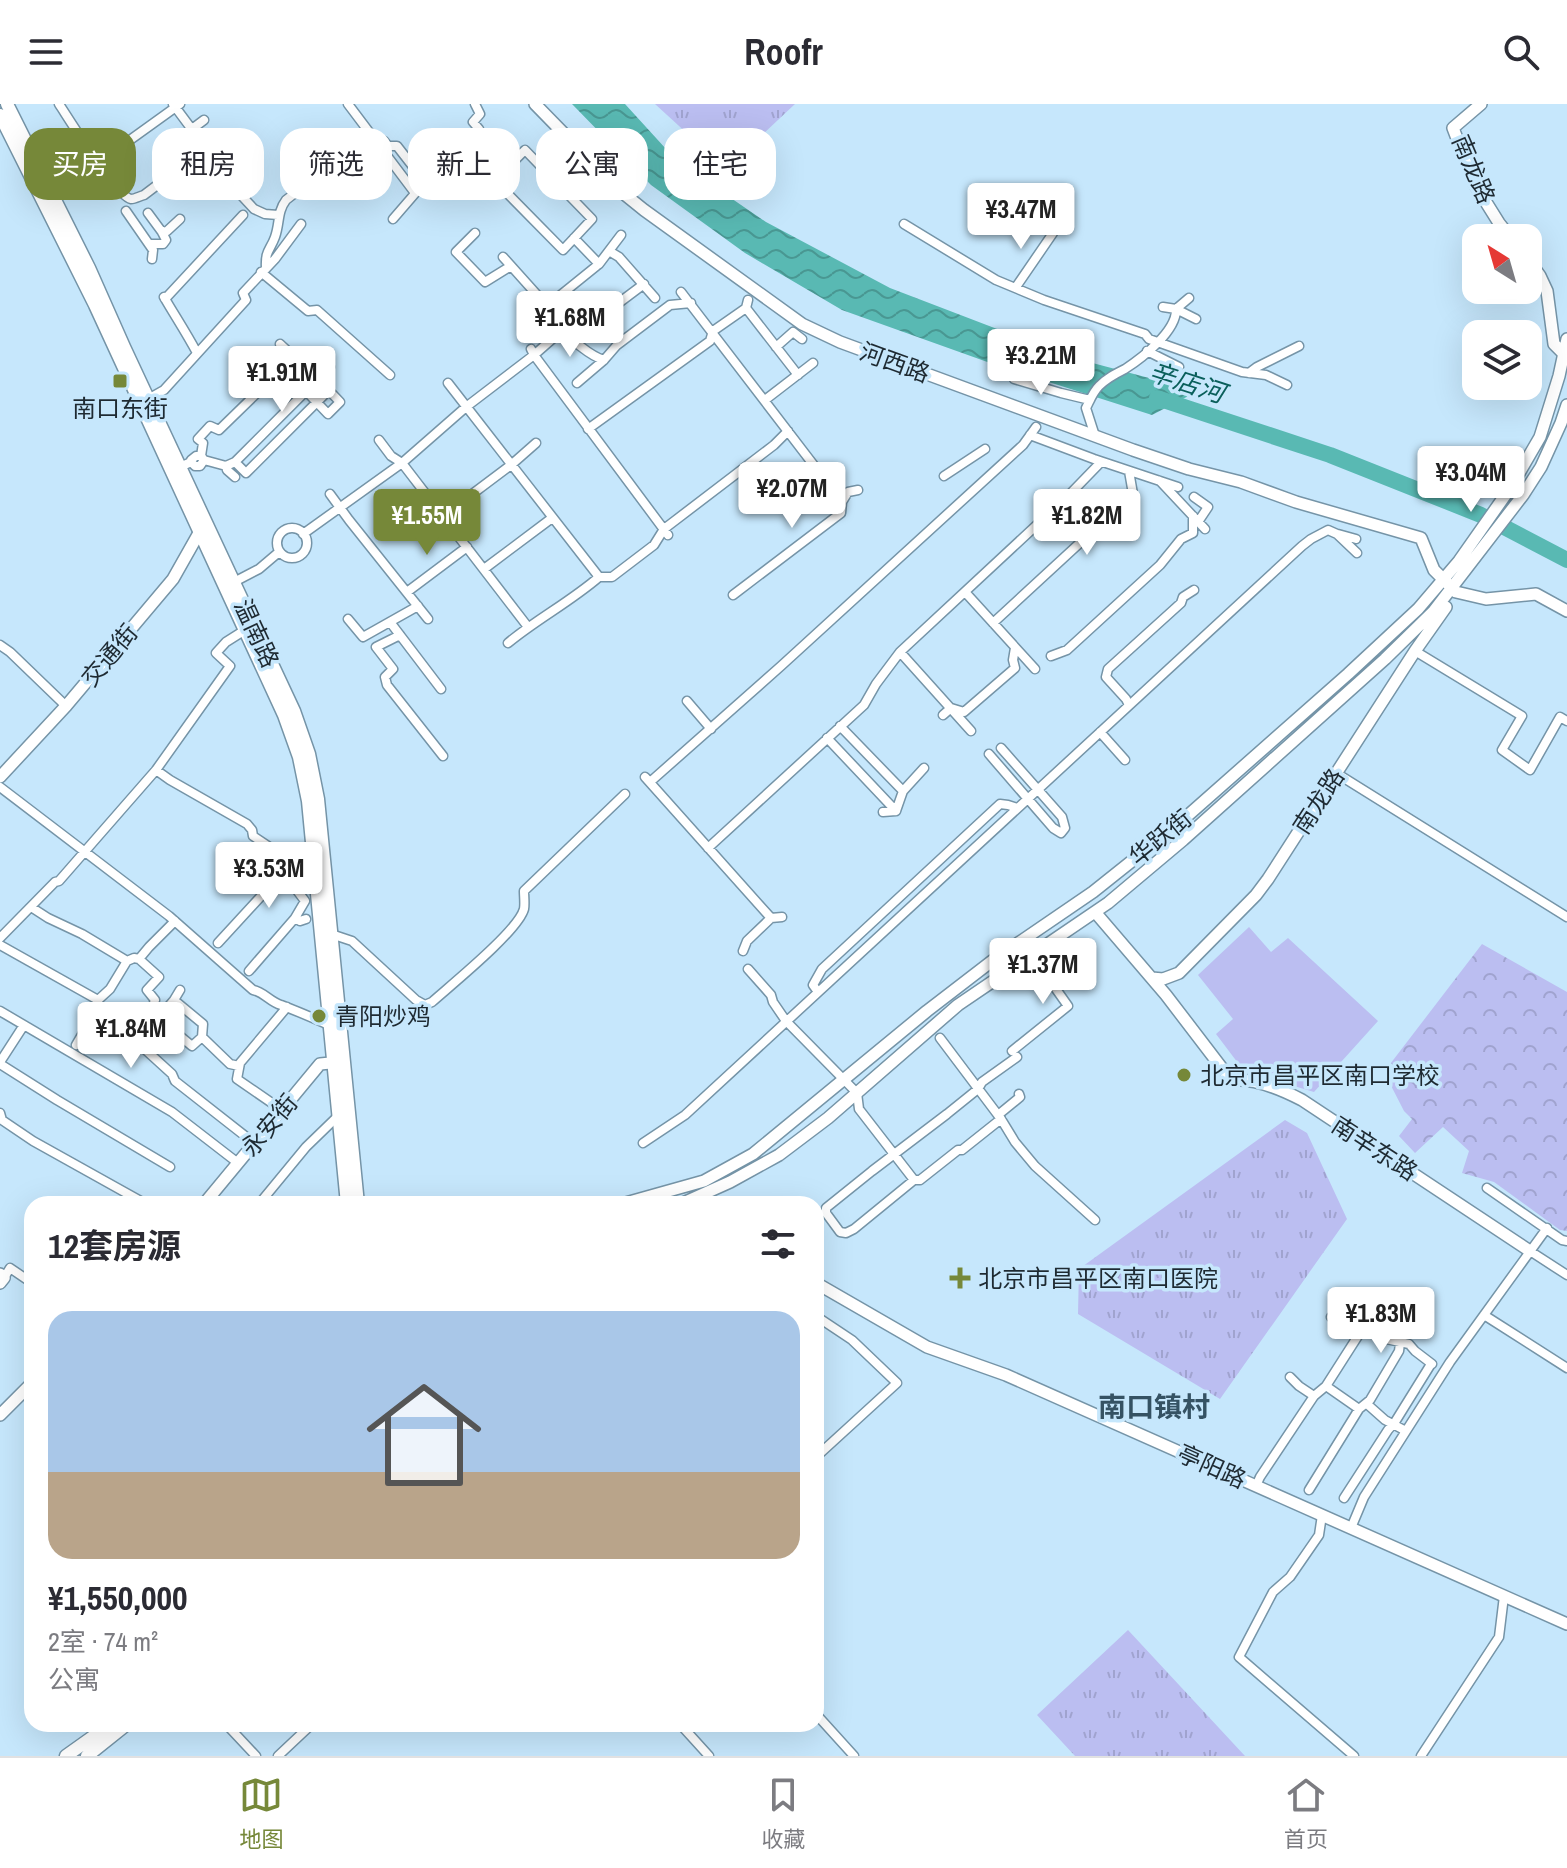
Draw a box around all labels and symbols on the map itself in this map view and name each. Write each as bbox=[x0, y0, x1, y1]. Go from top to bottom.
street label: 南龙路 bbox=[1445, 130, 1503, 208]
pin: ¥3.47M bbox=[956, 183, 1086, 251]
north arrow bbox=[1462, 224, 1542, 304]
pin: ¥1.68M bbox=[505, 291, 635, 359]
pin: ¥3.21M bbox=[976, 329, 1106, 397]
street label: 河西路 bbox=[856, 335, 934, 389]
pin: ¥1.91M bbox=[217, 346, 347, 414]
water label: 辛店河 bbox=[1144, 353, 1234, 412]
marker: 南口东街 bbox=[111, 372, 129, 390]
place label: 南口东街 bbox=[72, 392, 168, 424]
pin: ¥3.04M bbox=[1406, 446, 1536, 514]
pin: ¥2.07M bbox=[727, 462, 857, 530]
pin: ¥1.55M bbox=[362, 489, 492, 557]
pin: ¥1.82M bbox=[1022, 489, 1152, 557]
street label: 温南路 bbox=[227, 594, 287, 672]
street label: 交通街 bbox=[74, 617, 144, 693]
street label: 南龙路 bbox=[1285, 762, 1351, 840]
street label: 华跃街 bbox=[1122, 802, 1198, 872]
pin: ¥3.53M bbox=[204, 842, 334, 910]
pin: ¥1.37M bbox=[978, 938, 1108, 1006]
place label: 青阳炒鸡 bbox=[335, 1000, 431, 1032]
pin: ¥1.84M bbox=[66, 1002, 196, 1070]
marker: 青阳炒鸡 bbox=[310, 1007, 328, 1025]
place label: 北京市昌平区南口学校 bbox=[1200, 1059, 1440, 1091]
marker: 北京市昌平区南口学校 bbox=[1175, 1066, 1193, 1084]
street label: 永安街 bbox=[234, 1087, 304, 1163]
street label: 南辛东路 bbox=[1326, 1108, 1424, 1188]
place label: 北京市昌平区南口医院 bbox=[978, 1262, 1218, 1294]
marker: 北京市昌平区南口医院 bbox=[949, 1267, 971, 1289]
pin: ¥1.83M bbox=[1316, 1287, 1446, 1355]
district label: 南口镇村 bbox=[1098, 1388, 1210, 1426]
street label: 亭阳路 bbox=[1173, 1437, 1251, 1495]

